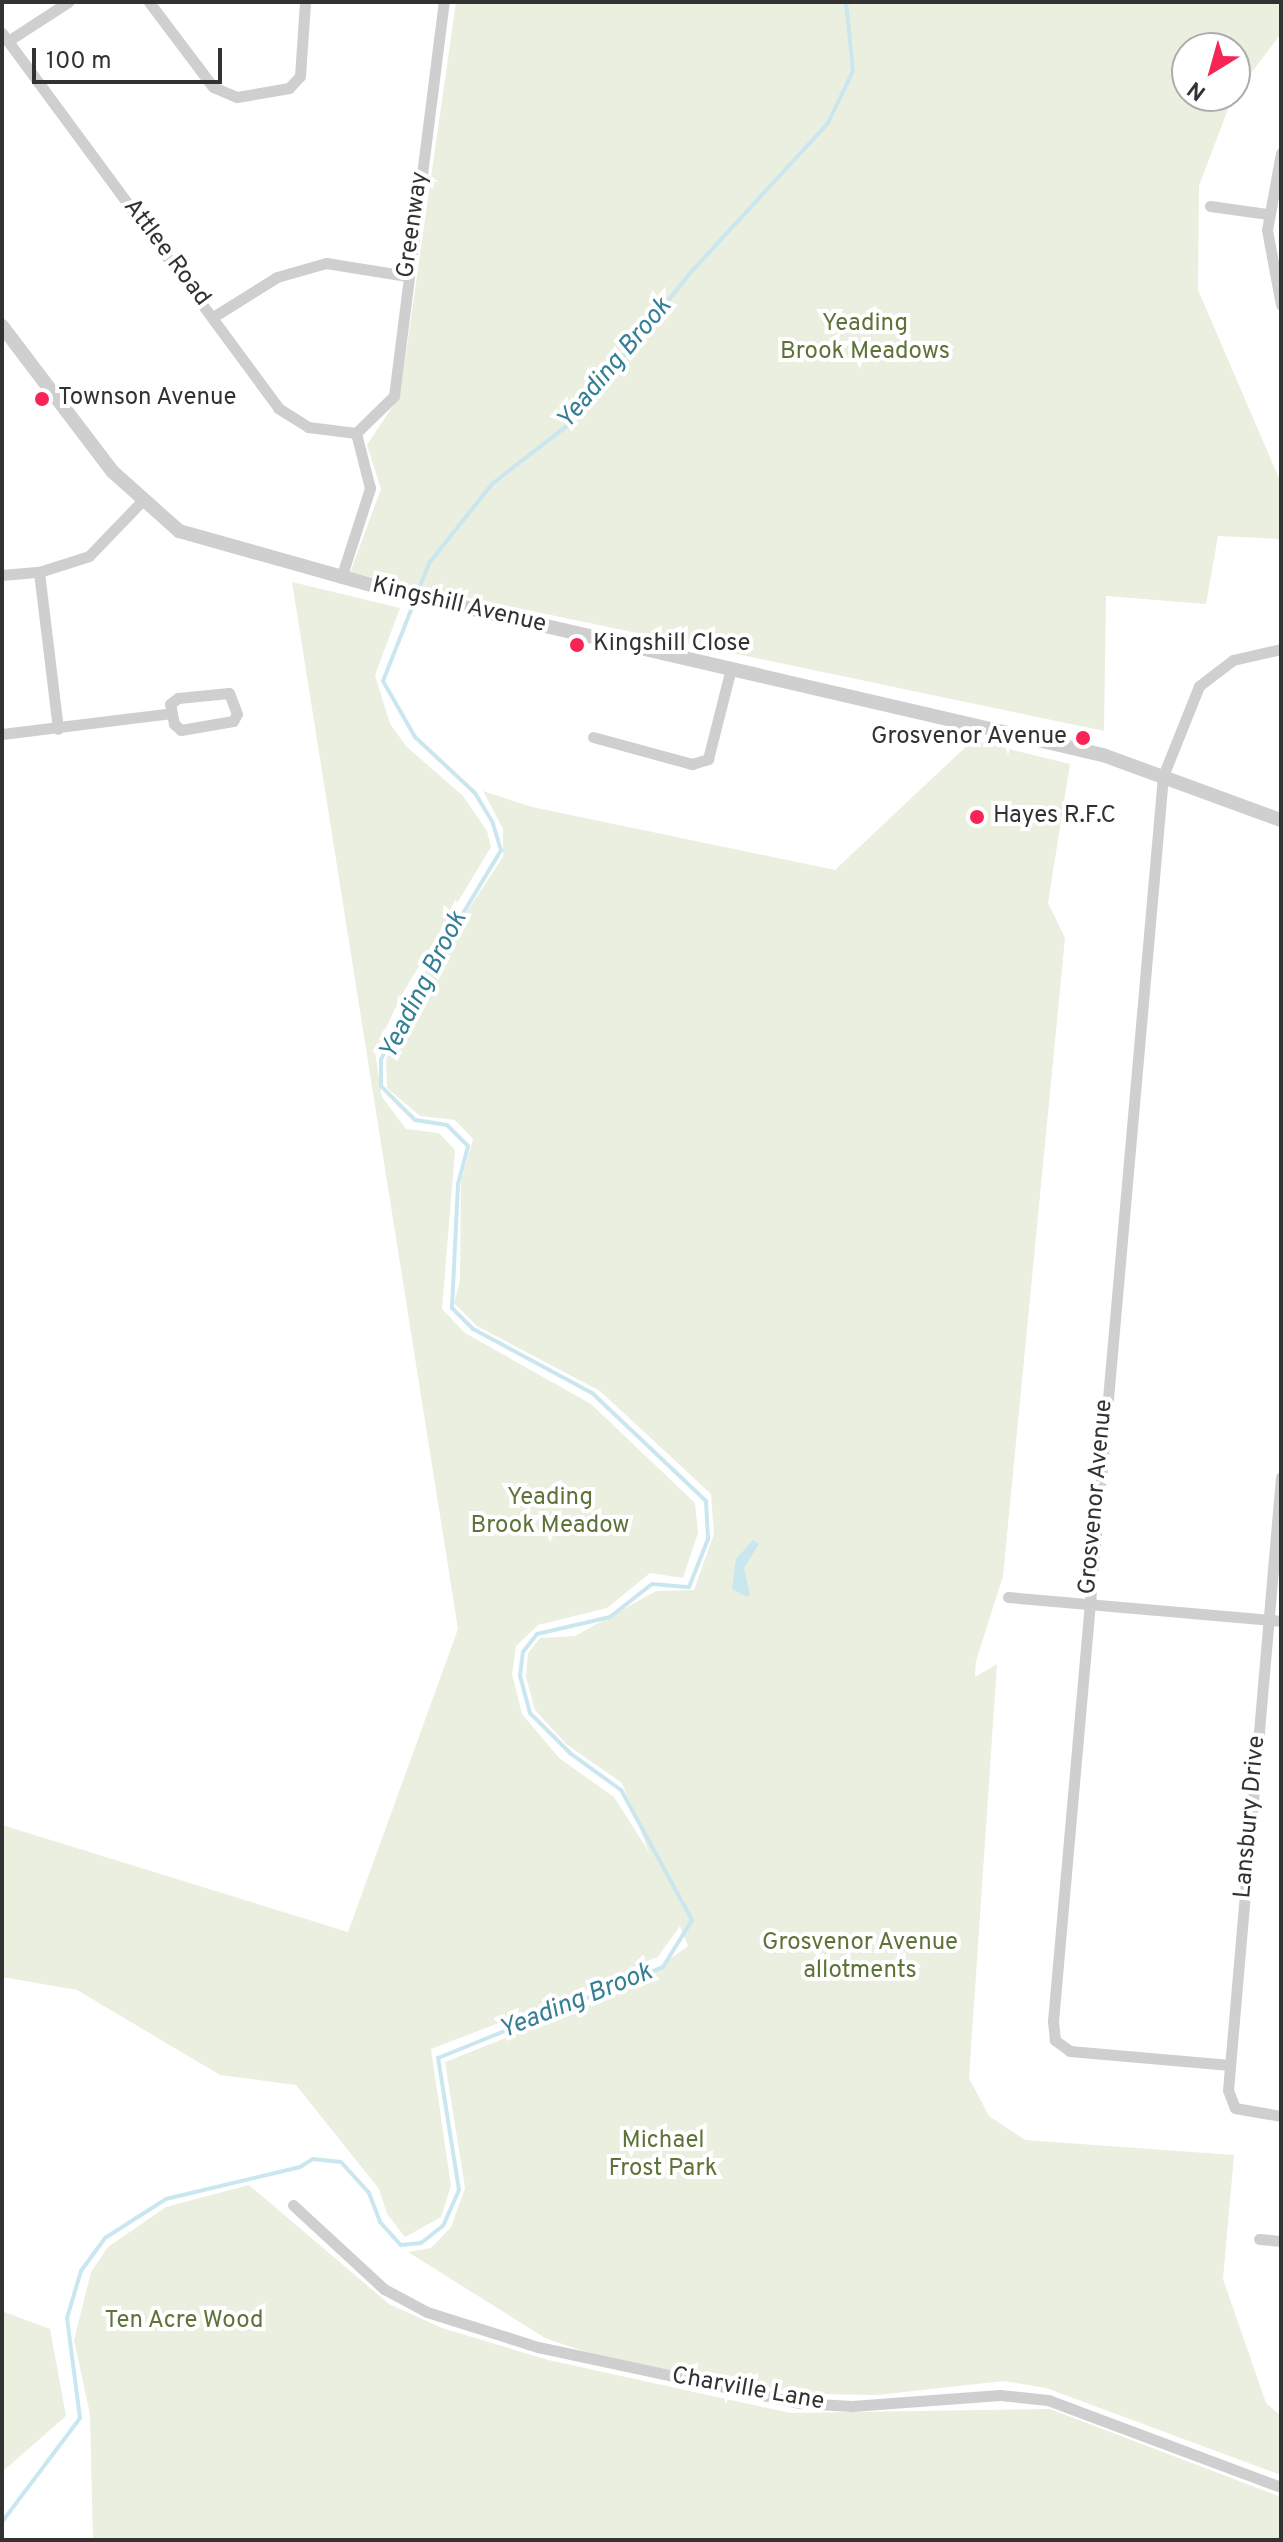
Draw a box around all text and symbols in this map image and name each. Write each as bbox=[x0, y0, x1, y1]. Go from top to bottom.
scale bar bbox=[36, 32, 226, 82]
north arrow bbox=[1171, 32, 1251, 112]
text: 100 m bbox=[46, 47, 112, 77]
text: N bbox=[1183, 74, 1212, 106]
street label: Greenway bbox=[392, 170, 436, 280]
street label: Attlee Road bbox=[116, 194, 216, 312]
water label: Yeading Brook bbox=[551, 292, 679, 436]
park label: Yeading Brook Meadows bbox=[780, 311, 950, 367]
place label: Townson Avenue bbox=[58, 385, 237, 413]
marker: Townson Avenue bbox=[33, 390, 51, 408]
street label: Kingshill Avenue bbox=[369, 572, 549, 640]
place label: Kingshill Close bbox=[593, 631, 750, 659]
marker: Kingshill Close bbox=[568, 636, 586, 654]
place label: Grosvenor Avenue bbox=[870, 724, 1067, 752]
marker: Grosvenor Avenue bbox=[1074, 729, 1092, 747]
place label: Hayes R.F.C bbox=[993, 803, 1116, 831]
marker: Hayes R.F.C bbox=[968, 808, 986, 826]
water label: Yeading Brook bbox=[373, 907, 475, 1065]
street label: Grosvenor Avenue bbox=[1074, 1398, 1120, 1596]
park label: Yeading Brook Meadow bbox=[471, 1485, 629, 1541]
street label: Lansbury Drive bbox=[1230, 1735, 1272, 1899]
park label: Grosvenor Avenue allotments bbox=[762, 1930, 958, 1986]
water label: Yeading Brook bbox=[495, 1957, 657, 2047]
park label: Michael Frost Park bbox=[609, 2128, 717, 2184]
park label: Ten Acre Wood bbox=[104, 2308, 264, 2336]
street label: Charville Lane bbox=[670, 2362, 826, 2418]

